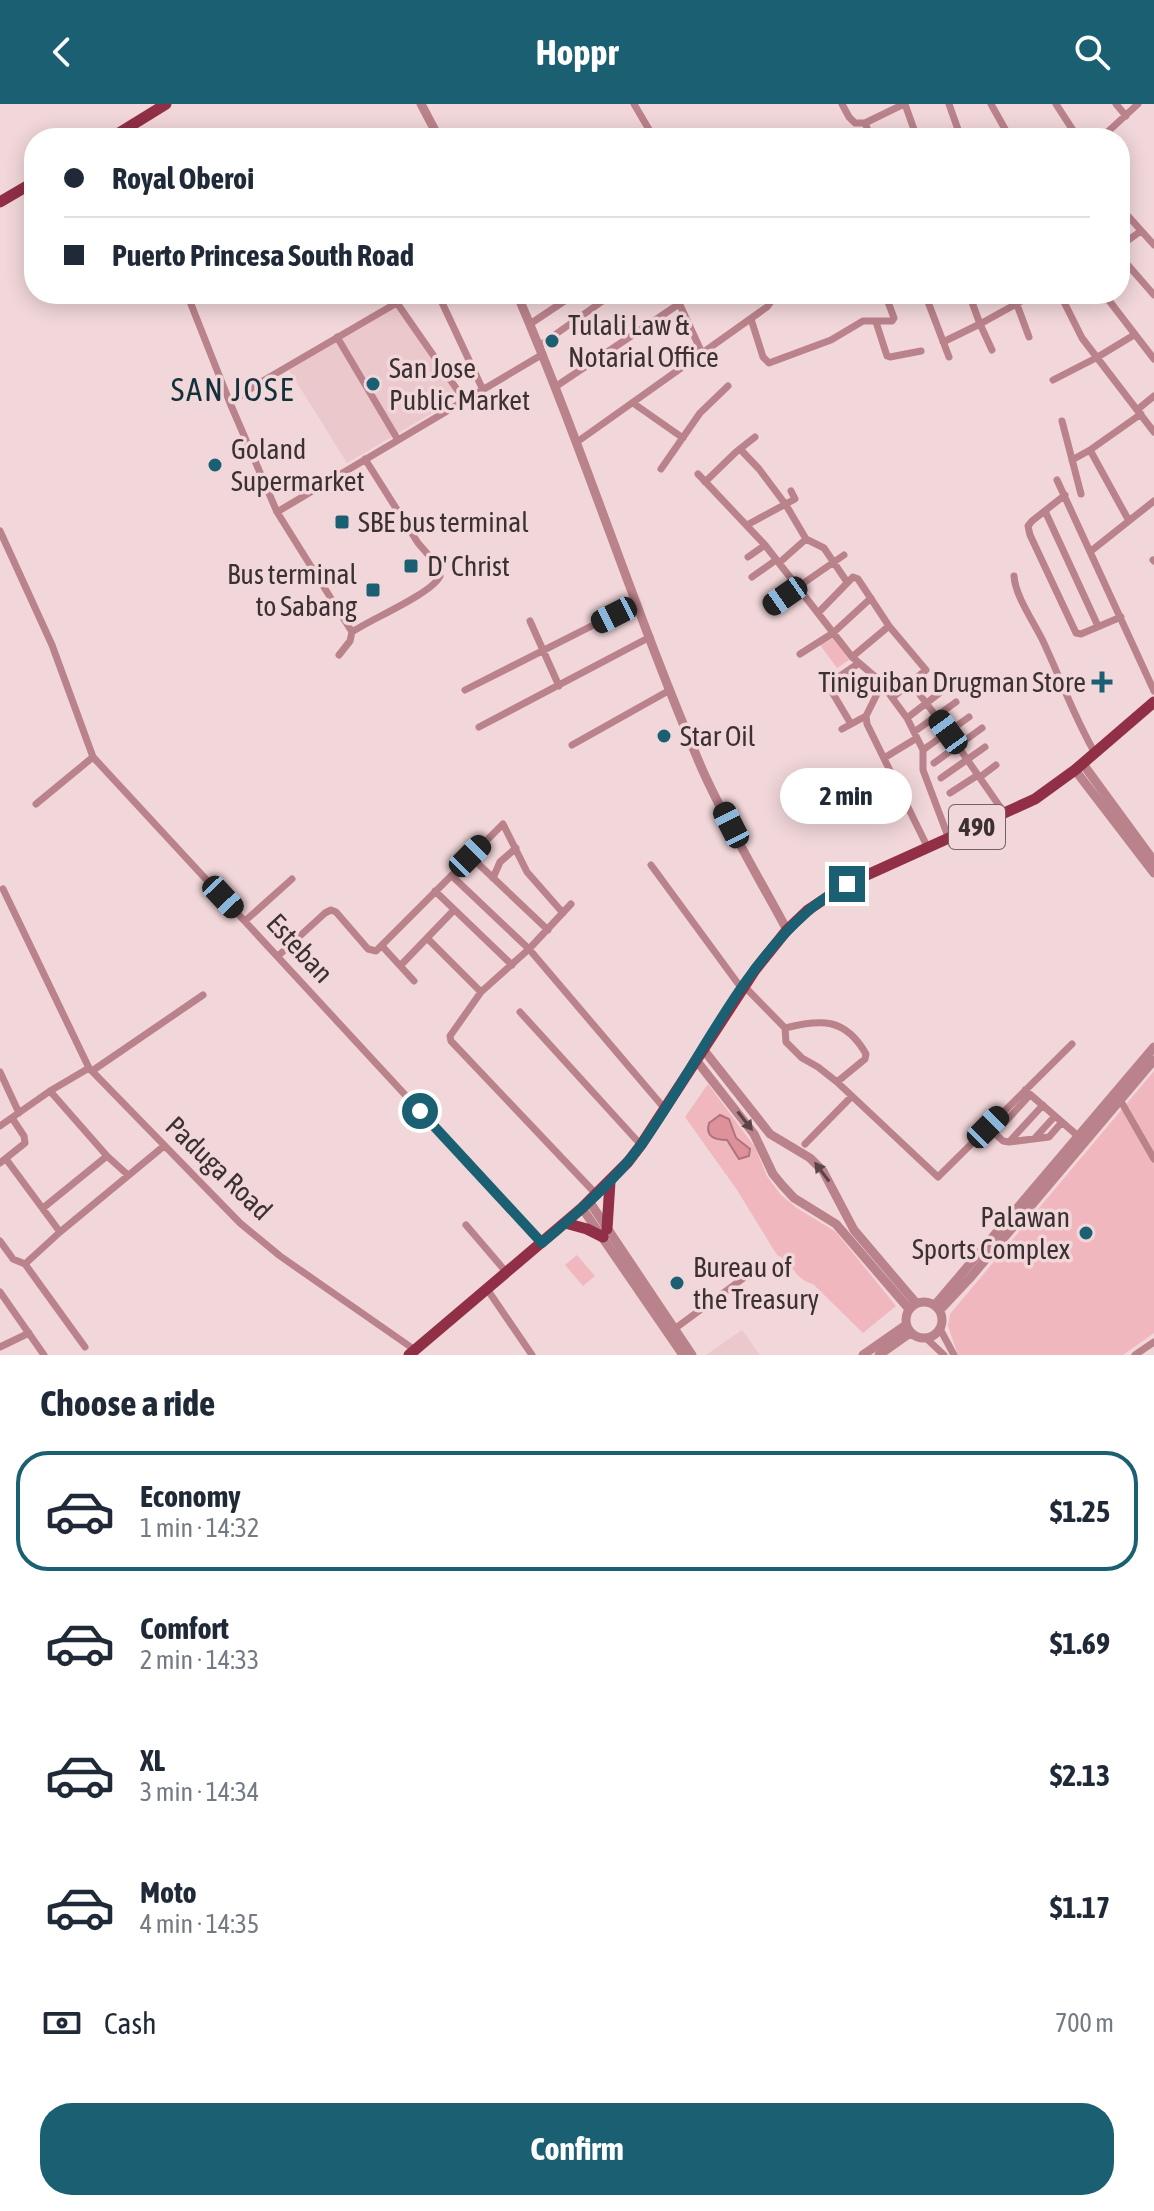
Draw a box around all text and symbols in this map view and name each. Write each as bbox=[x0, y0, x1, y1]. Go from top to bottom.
icon: back bbox=[40, 30, 84, 74]
icon: search bbox=[1070, 30, 1114, 74]
text: Hoppr bbox=[536, 31, 618, 73]
text: Royal Oberoi bbox=[112, 161, 254, 195]
text: Puerto Princesa South Road bbox=[112, 238, 414, 272]
place label: Tulali Law & Notarial Office bbox=[568, 309, 719, 373]
marker: Tulali Law & Notarial Office bbox=[543, 332, 561, 350]
place label: San Jose Public Market bbox=[389, 352, 530, 416]
district label: SAN JOSE bbox=[171, 371, 295, 408]
marker: San Jose Public Market bbox=[364, 375, 382, 393]
place label: Goland Supermarket bbox=[231, 433, 365, 497]
marker: Goland Supermarket bbox=[206, 456, 224, 474]
place label: SBE bus terminal bbox=[358, 506, 529, 538]
marker: SBE bus terminal bbox=[333, 513, 351, 531]
place label: D' Christ bbox=[427, 550, 510, 582]
marker: D' Christ bbox=[402, 557, 420, 575]
place label: Bus terminal to Sabang bbox=[227, 558, 358, 622]
car bbox=[758, 572, 812, 620]
marker: Bus terminal to Sabang bbox=[364, 581, 382, 599]
car bbox=[587, 593, 641, 637]
place label: Tiniguiban Drugman Store bbox=[818, 666, 1086, 698]
marker: Tiniguiban Drugman Store bbox=[1093, 673, 1111, 691]
car bbox=[924, 706, 972, 758]
place label: Star Oil bbox=[680, 720, 756, 752]
marker: Star Oil bbox=[655, 727, 673, 745]
callout: 2 min bbox=[781, 768, 913, 824]
text: 2 min bbox=[819, 781, 873, 811]
car bbox=[709, 798, 753, 852]
road number: 490 bbox=[949, 805, 1005, 849]
car bbox=[445, 831, 495, 881]
route end bbox=[829, 866, 865, 902]
car bbox=[198, 871, 248, 923]
street label: Esteban bbox=[260, 907, 340, 989]
route start bbox=[402, 1093, 438, 1129]
car bbox=[963, 1102, 1013, 1152]
street label: Paduga Road bbox=[159, 1110, 279, 1226]
one-way arrow bbox=[736, 1111, 752, 1131]
one-way arrow bbox=[815, 1162, 831, 1183]
place label: Palawan Sports Complex bbox=[912, 1201, 1070, 1265]
marker: Palawan Sports Complex bbox=[1077, 1224, 1095, 1242]
place label: Bureau of the Treasury bbox=[693, 1251, 819, 1315]
marker: Bureau of the Treasury bbox=[668, 1274, 686, 1292]
text: Choose a ride bbox=[40, 1382, 215, 1424]
icon: car bbox=[44, 1475, 116, 1547]
text: Economy bbox=[140, 1479, 241, 1513]
text: $1.25 bbox=[1050, 1494, 1110, 1528]
text: 1 min · 14:32 bbox=[140, 1513, 259, 1543]
icon: car bbox=[44, 1607, 116, 1679]
text: Comfort bbox=[140, 1611, 229, 1645]
text: $1.69 bbox=[1050, 1626, 1110, 1660]
text: 2 min · 14:33 bbox=[140, 1645, 259, 1675]
icon: car bbox=[44, 1739, 116, 1811]
text: XL bbox=[140, 1743, 165, 1777]
text: $2.13 bbox=[1050, 1758, 1110, 1792]
text: 3 min · 14:34 bbox=[140, 1777, 259, 1807]
icon: car bbox=[44, 1871, 116, 1943]
text: Moto bbox=[140, 1875, 197, 1909]
text: $1.17 bbox=[1050, 1890, 1110, 1924]
text: 4 min · 14:35 bbox=[140, 1909, 259, 1939]
icon: cash bbox=[40, 2001, 84, 2045]
text: Cash bbox=[104, 2006, 157, 2040]
text: 700 m bbox=[1055, 2008, 1114, 2038]
button: Confirm bbox=[40, 2103, 1114, 2195]

